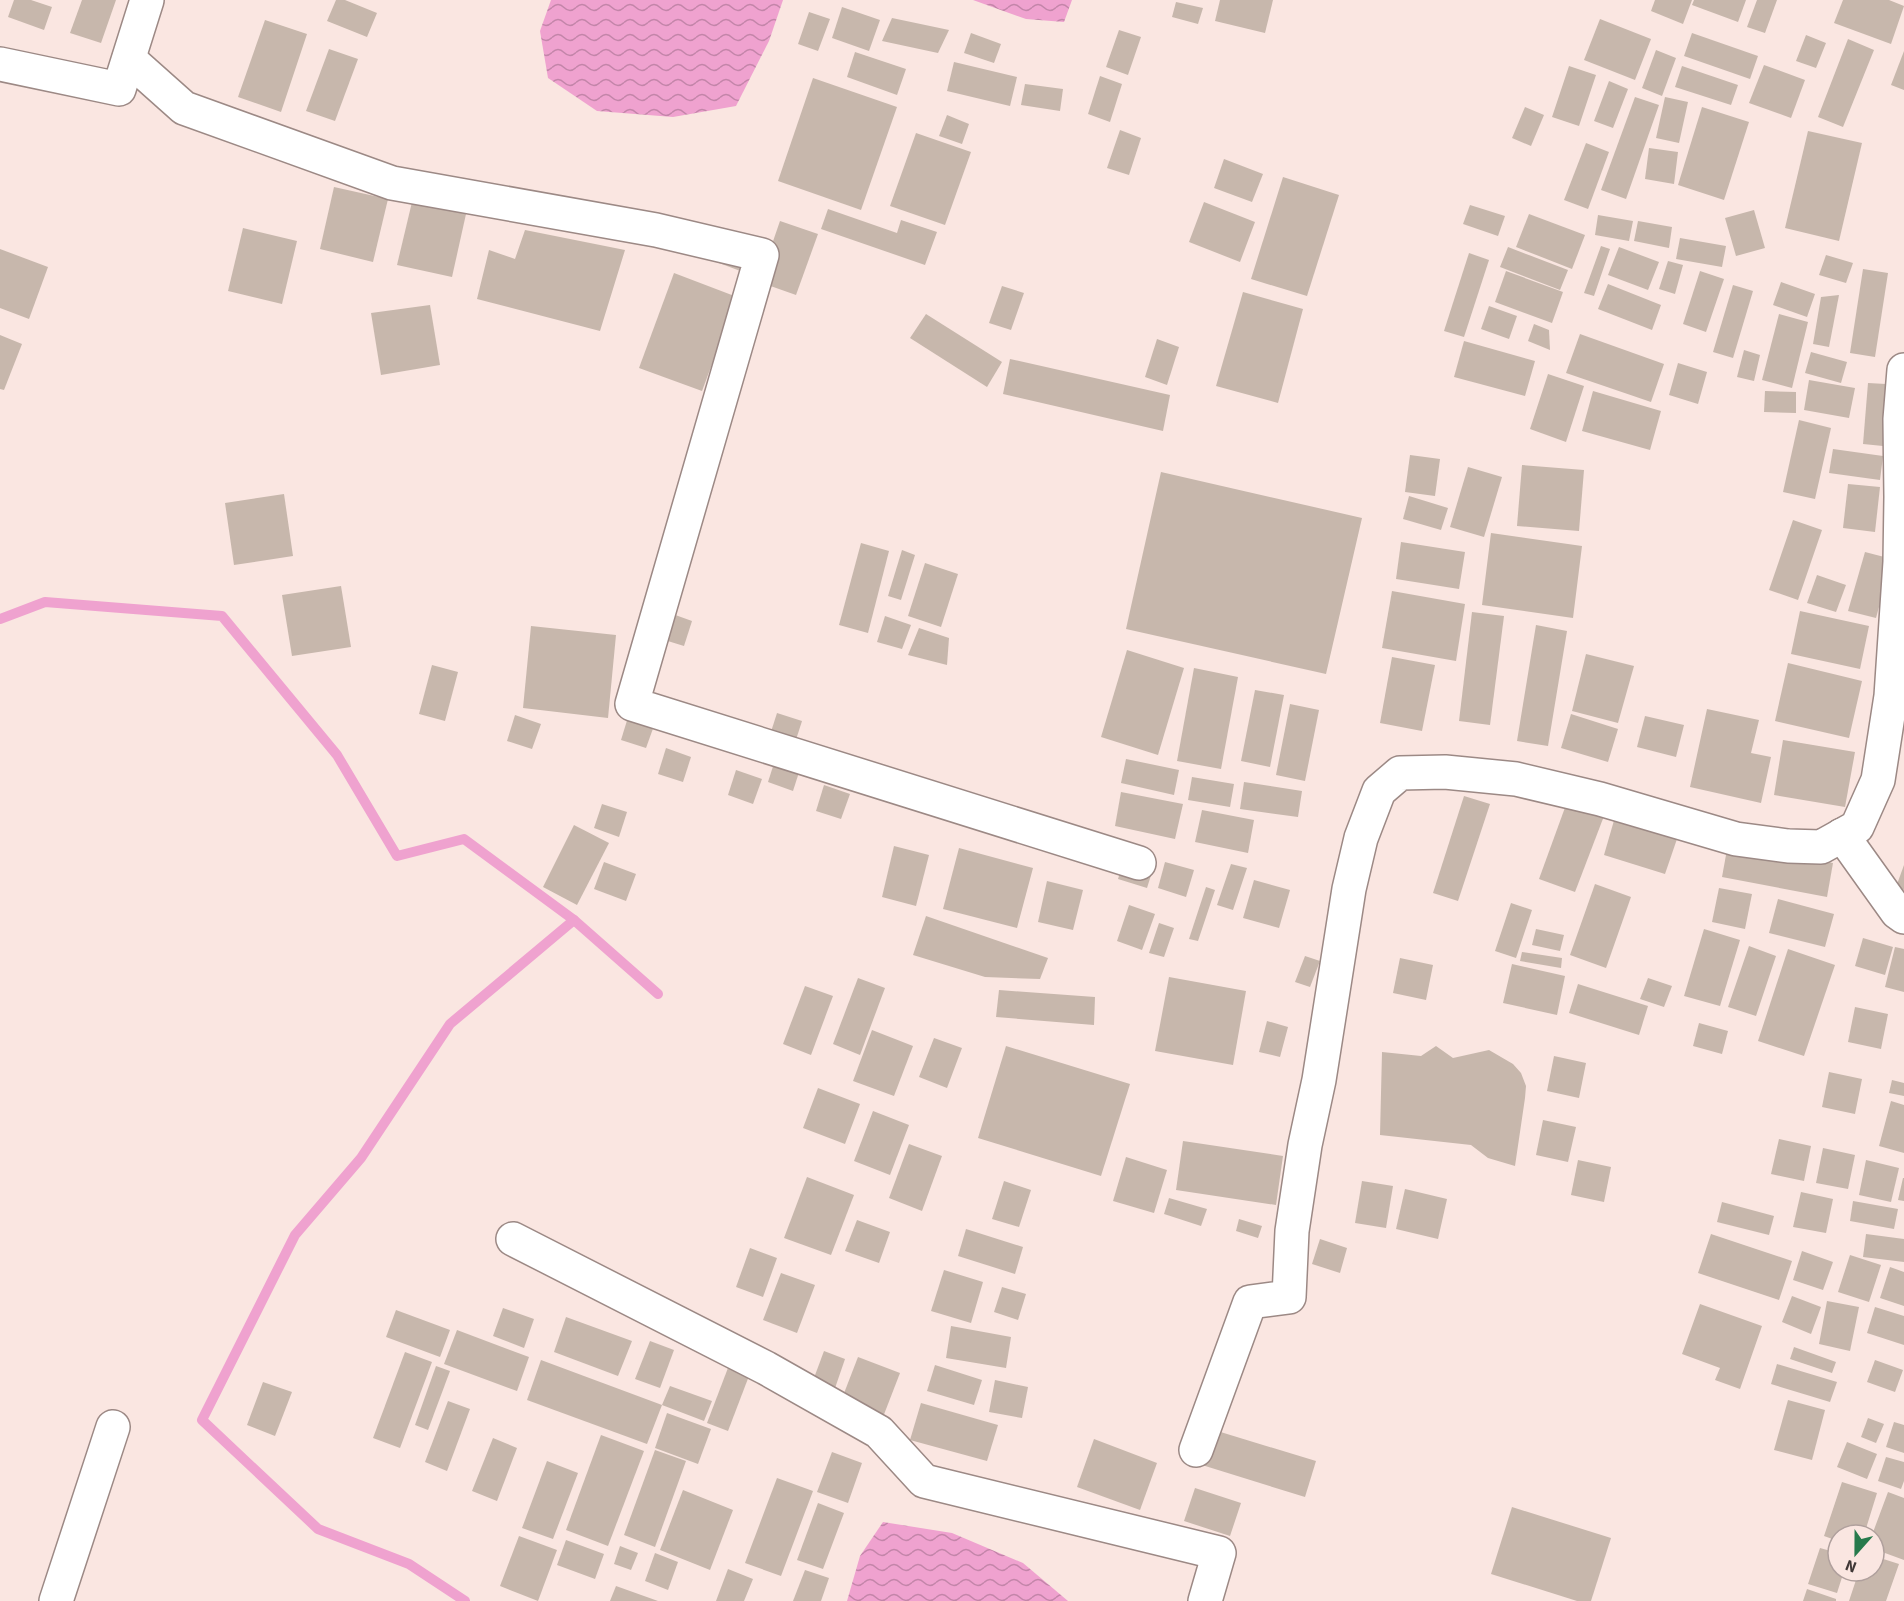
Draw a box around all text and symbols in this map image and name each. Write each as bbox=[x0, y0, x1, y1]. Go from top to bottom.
north arrow bbox=[1826, 1523, 1886, 1583]
text: N bbox=[1842, 1554, 1860, 1578]

